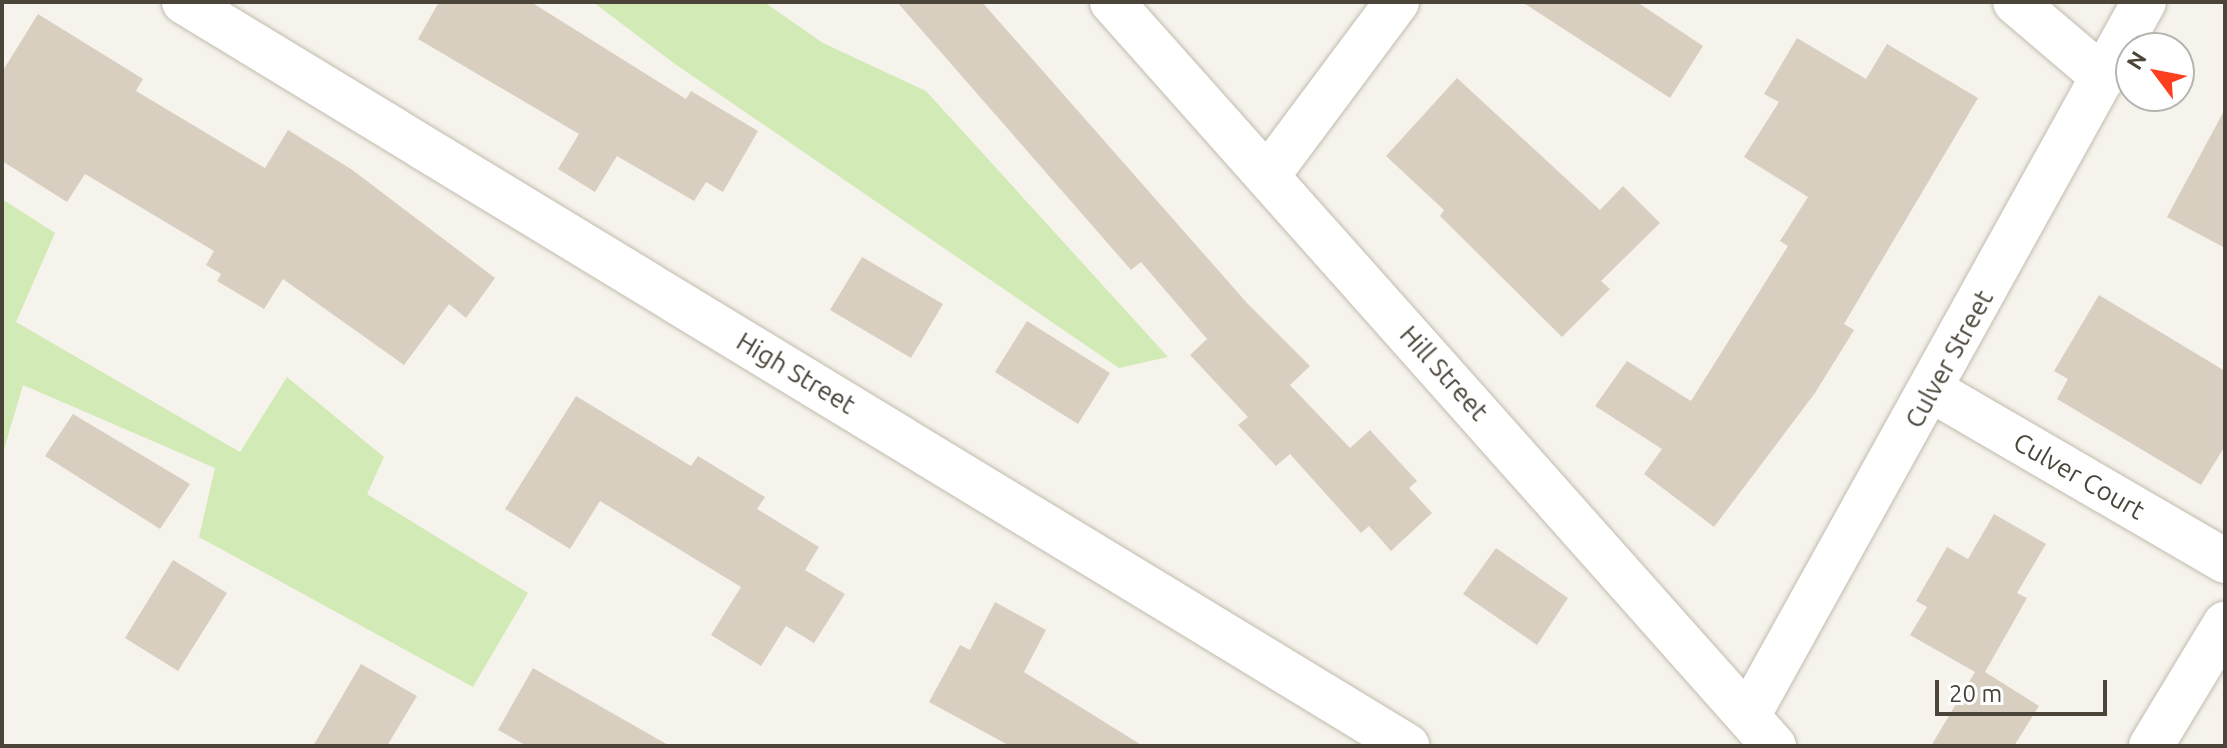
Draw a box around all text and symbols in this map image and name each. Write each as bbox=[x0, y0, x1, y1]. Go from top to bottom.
north arrow bbox=[2115, 32, 2195, 112]
text: N bbox=[2121, 46, 2151, 74]
street label: Culver Street bbox=[1898, 285, 2000, 433]
street label: Hill Street bbox=[1393, 319, 1495, 427]
street label: High Street bbox=[731, 325, 861, 421]
street label: Culver Court bbox=[2008, 426, 2150, 526]
scale bar bbox=[1939, 664, 2111, 714]
text: 20 m bbox=[1949, 680, 2002, 707]

